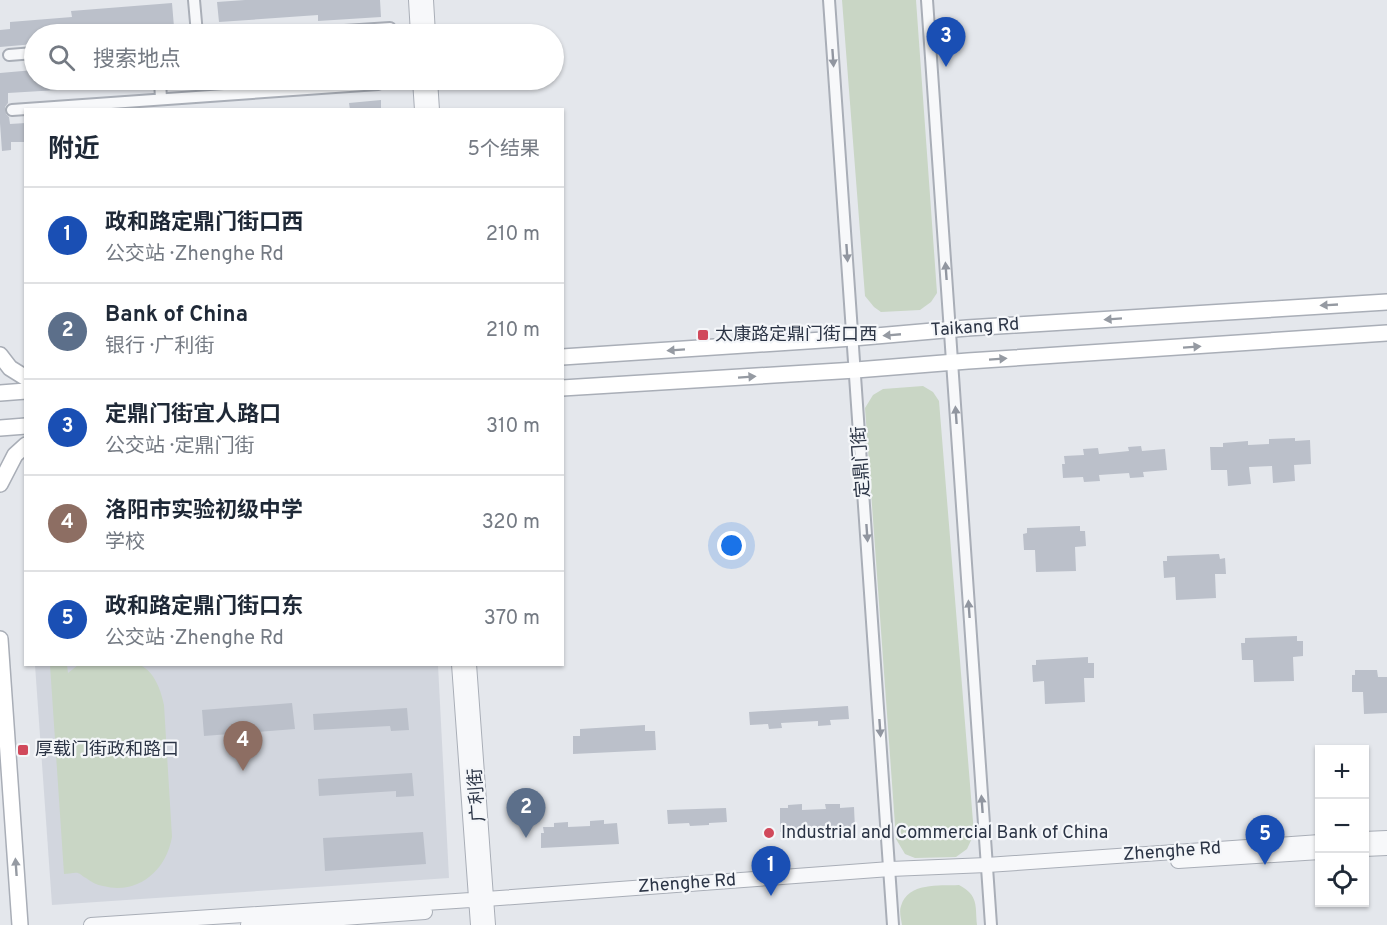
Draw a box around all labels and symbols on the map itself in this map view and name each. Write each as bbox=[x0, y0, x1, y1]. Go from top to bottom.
pin: 3 bbox=[926, 17, 966, 67]
one-way arrow bbox=[829, 49, 838, 68]
one-way arrow bbox=[843, 243, 852, 262]
one-way arrow bbox=[941, 261, 951, 280]
one-way arrow bbox=[1319, 301, 1338, 310]
street label: Taikang Rd bbox=[930, 313, 1020, 343]
one-way arrow bbox=[1103, 314, 1122, 324]
place label: 太康路定鼎门街口西 bbox=[715, 324, 877, 347]
marker: 太康路定鼎门街口西 bbox=[696, 328, 710, 342]
one-way arrow bbox=[882, 330, 901, 340]
one-way arrow bbox=[1183, 342, 1202, 351]
one-way arrow bbox=[667, 345, 686, 354]
one-way arrow bbox=[988, 354, 1007, 363]
one-way arrow bbox=[737, 372, 756, 381]
one-way arrow bbox=[951, 405, 961, 424]
street label: 定鼎门街 bbox=[848, 425, 876, 499]
one-way arrow bbox=[862, 524, 872, 543]
your location bbox=[717, 531, 746, 560]
one-way arrow bbox=[965, 600, 974, 619]
one-way arrow bbox=[875, 718, 885, 737]
pin: 4 bbox=[224, 722, 262, 771]
place label: 厚载门街政和路口 bbox=[35, 739, 179, 762]
marker: 厚载门街政和路口 bbox=[16, 743, 30, 757]
street label: 广利街 bbox=[465, 767, 491, 823]
pin: 2 bbox=[506, 788, 546, 838]
one-way arrow bbox=[978, 794, 987, 813]
pin: 5 bbox=[1246, 816, 1284, 865]
place label: Industrial and Commercial Bank of China bbox=[781, 822, 1108, 845]
marker: Industrial and Commercial Bank of China bbox=[762, 826, 776, 840]
street label: Zhenghe Rd bbox=[1122, 837, 1222, 867]
pin: 1 bbox=[752, 846, 790, 896]
one-way arrow bbox=[11, 857, 21, 876]
street label: Zhenghe Rd bbox=[637, 869, 737, 899]

